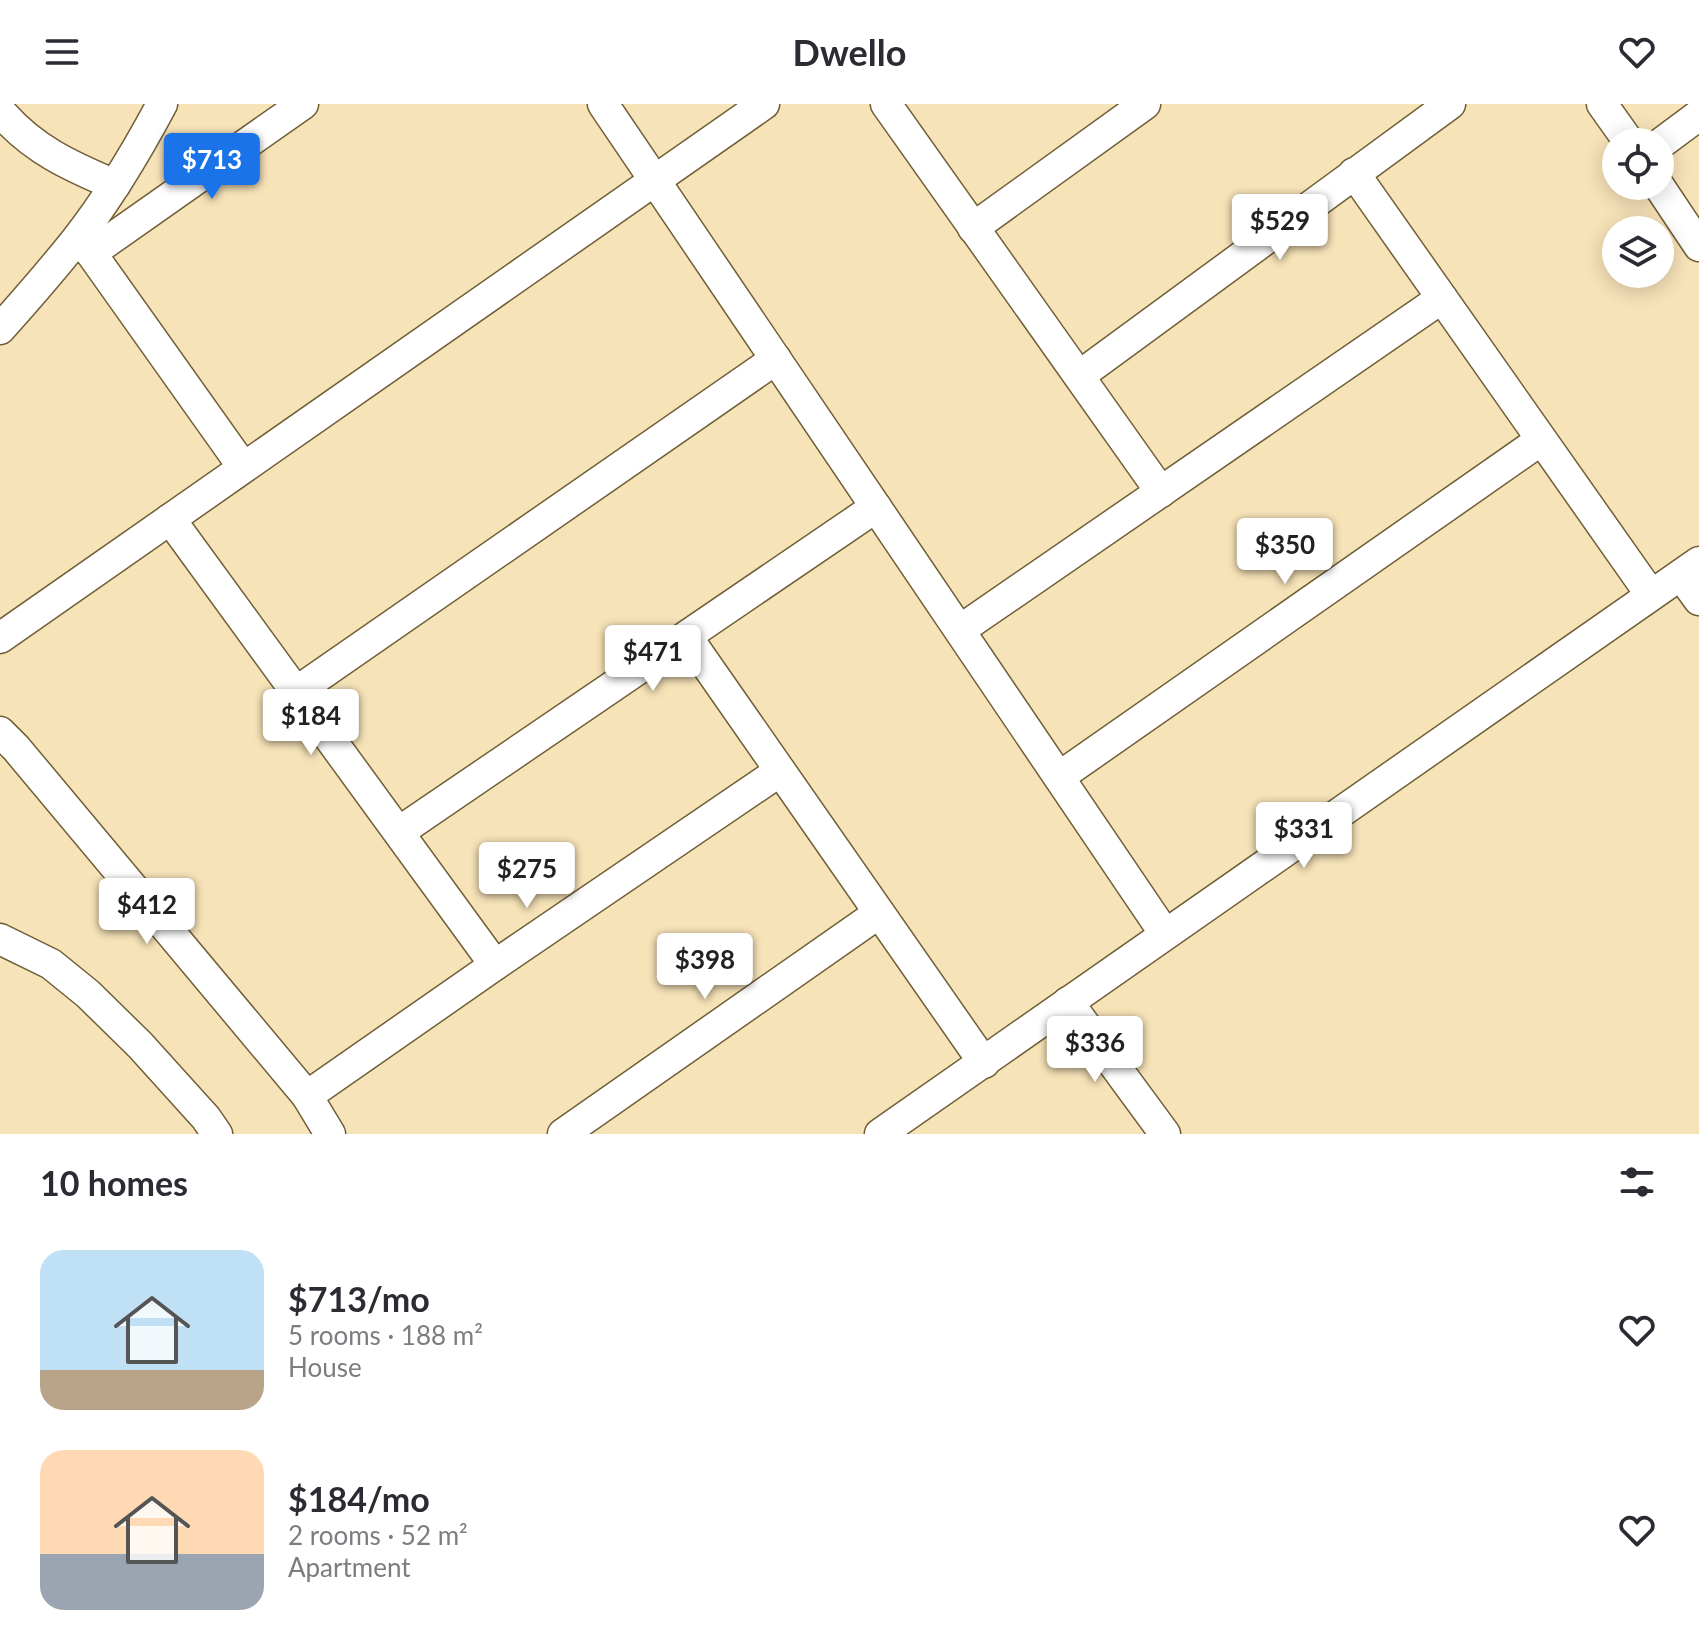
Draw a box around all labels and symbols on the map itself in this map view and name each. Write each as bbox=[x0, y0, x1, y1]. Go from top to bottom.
pin: $713 bbox=[165, 133, 259, 201]
pin: $529 bbox=[1233, 194, 1327, 262]
pin: $350 bbox=[1238, 518, 1332, 586]
pin: $471 bbox=[606, 625, 700, 693]
pin: $184 bbox=[264, 689, 358, 757]
pin: $331 bbox=[1257, 802, 1351, 870]
pin: $275 bbox=[480, 842, 574, 910]
pin: $412 bbox=[100, 878, 194, 946]
pin: $398 bbox=[658, 933, 752, 1001]
pin: $336 bbox=[1048, 1016, 1142, 1084]

